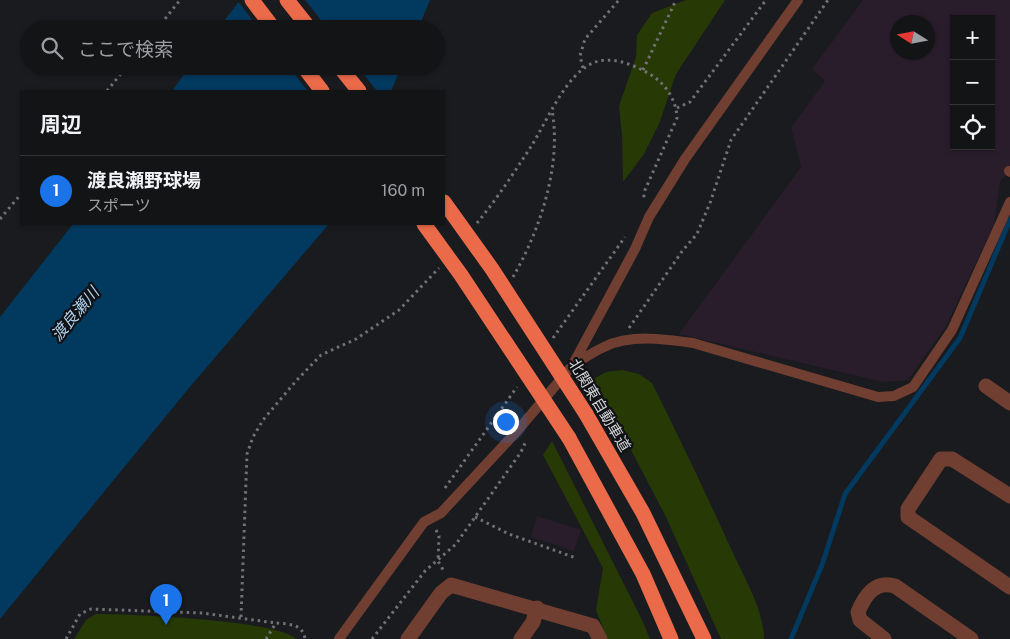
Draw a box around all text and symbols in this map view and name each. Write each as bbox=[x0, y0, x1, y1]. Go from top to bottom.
north arrow bbox=[890, 15, 935, 60]
map controls bbox=[950, 15, 995, 150]
button: + bbox=[950, 15, 995, 60]
search box bbox=[20, 20, 445, 75]
icon: search bbox=[38, 34, 66, 62]
text: ここで検索 bbox=[78, 38, 173, 60]
button: − bbox=[950, 60, 995, 105]
button: locate bbox=[950, 105, 995, 150]
text: 周辺 bbox=[40, 112, 82, 137]
text: 渡良瀬野球場 bbox=[87, 169, 201, 191]
text: 1 bbox=[53, 181, 59, 200]
text: 160 m bbox=[381, 181, 425, 200]
text: スポーツ bbox=[87, 196, 151, 215]
water label: 渡良瀬川 bbox=[47, 282, 104, 345]
street label: 北関東自動車道 bbox=[566, 356, 634, 454]
your location bbox=[493, 409, 519, 435]
pin: 1 bbox=[150, 584, 182, 625]

